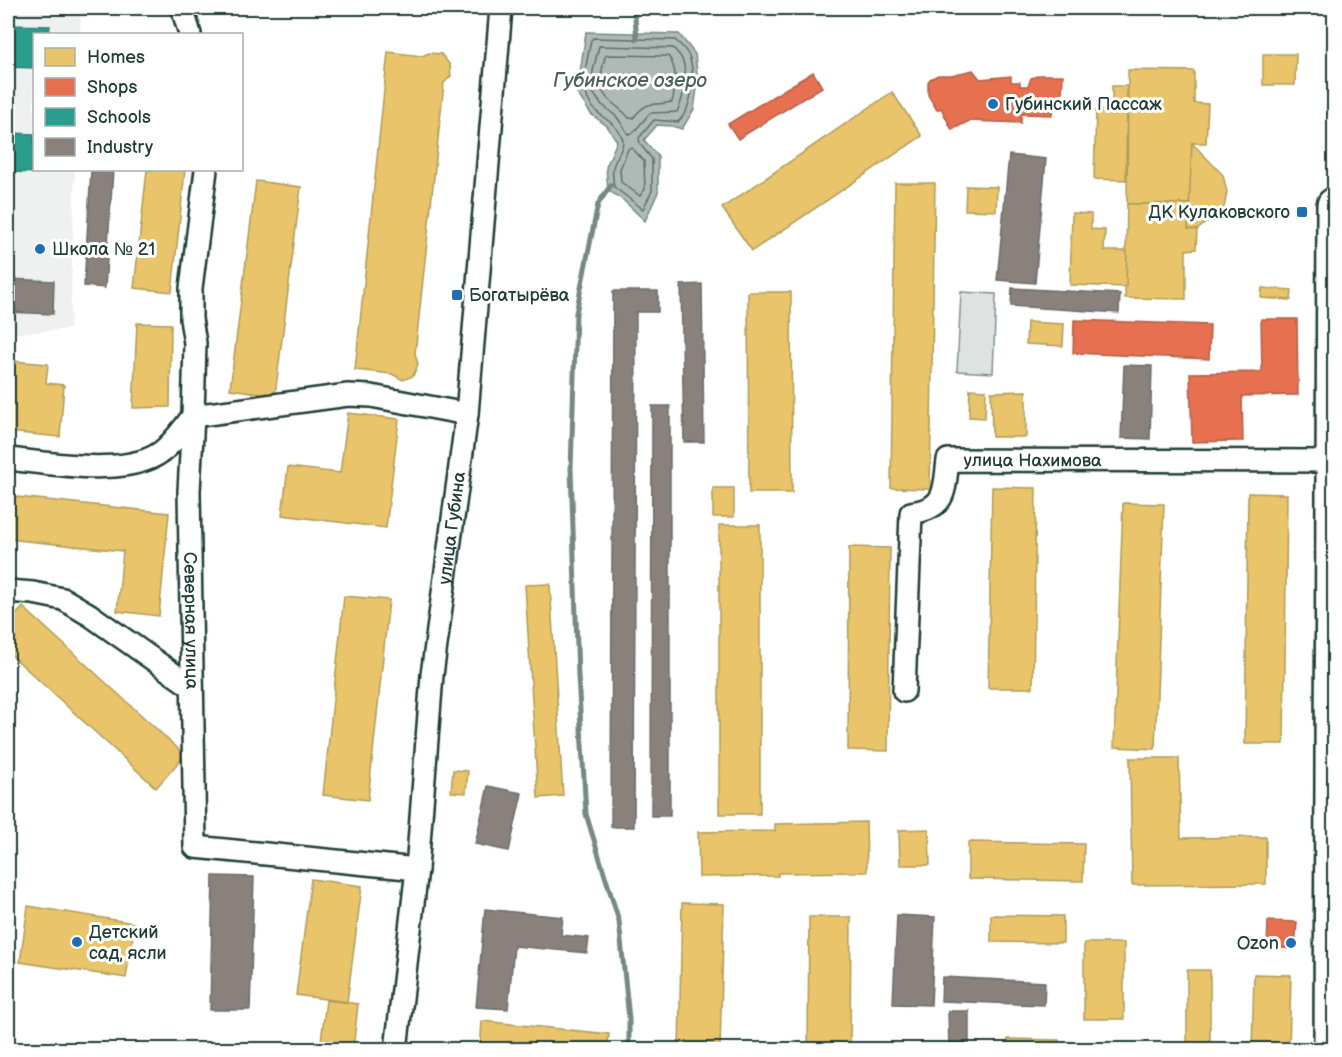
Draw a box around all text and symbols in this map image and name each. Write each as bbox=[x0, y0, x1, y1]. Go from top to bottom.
legend bbox=[33, 33, 243, 171]
text: Homes bbox=[87, 47, 145, 68]
water label: Губинское озеро bbox=[553, 69, 708, 93]
text: Shops bbox=[87, 77, 138, 98]
place label: Губинский Пассаж bbox=[1005, 94, 1162, 115]
marker: Губинский Пассаж bbox=[986, 97, 1000, 111]
text: Schools bbox=[87, 107, 151, 128]
text: Industry bbox=[87, 137, 154, 158]
place label: ДК Кулаковского bbox=[1148, 202, 1290, 223]
marker: ДК Кулаковского bbox=[1295, 205, 1309, 219]
place label: Школа № 21 bbox=[52, 239, 155, 260]
marker: Школа № 21 bbox=[33, 242, 47, 256]
place label: Богатырёва bbox=[469, 285, 570, 306]
marker: Богатырёва bbox=[450, 288, 464, 302]
street label: улица Нахимова bbox=[963, 450, 1102, 471]
street label: улица Губина bbox=[434, 470, 470, 586]
street label: Северная улица bbox=[180, 552, 203, 690]
place label: Детский сад, ясли bbox=[89, 922, 167, 964]
place label: Ozon bbox=[1237, 933, 1279, 954]
marker: Детский сад, ясли bbox=[70, 935, 84, 949]
marker: Ozon bbox=[1284, 936, 1298, 950]

